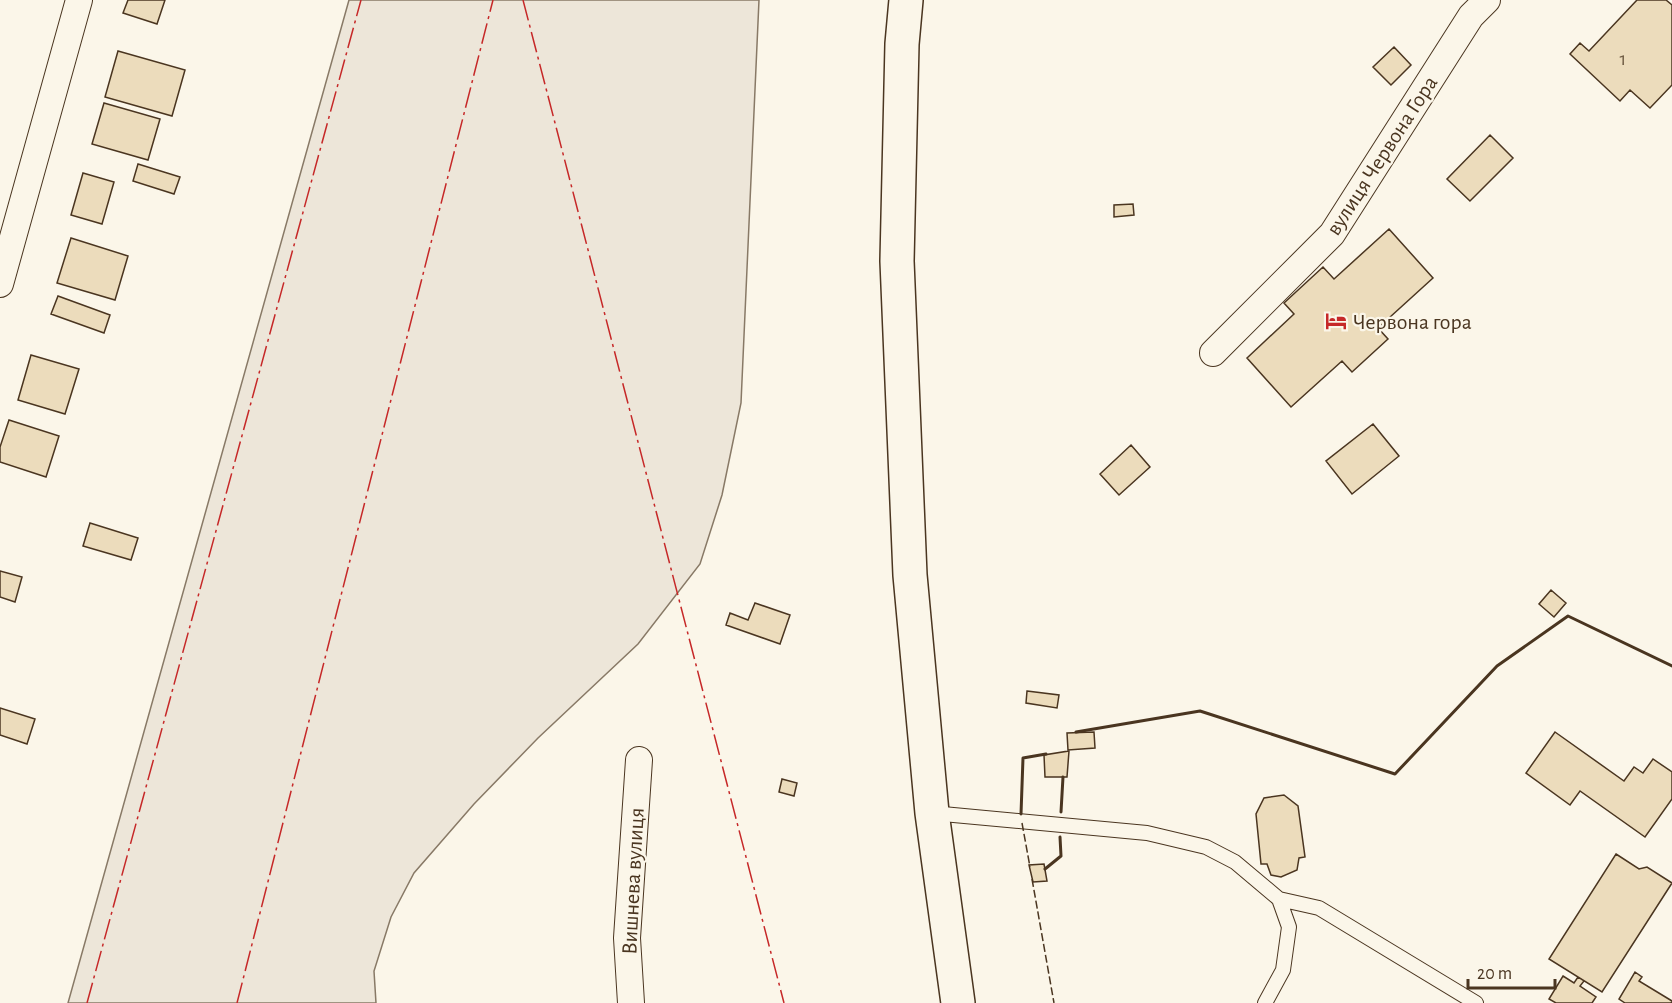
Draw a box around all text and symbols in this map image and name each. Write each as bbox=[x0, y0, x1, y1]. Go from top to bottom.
house number: 1 bbox=[1620, 49, 1626, 69]
street label: вулиця Червона Гора bbox=[1322, 72, 1441, 239]
hotel icon: Червона гора bbox=[1324, 309, 1348, 333]
place label: Червона гора bbox=[1353, 311, 1472, 333]
street label: Вишнева вулиця bbox=[618, 807, 648, 955]
scale bar bbox=[1468, 952, 1555, 990]
text: 20 m bbox=[1477, 965, 1512, 983]

